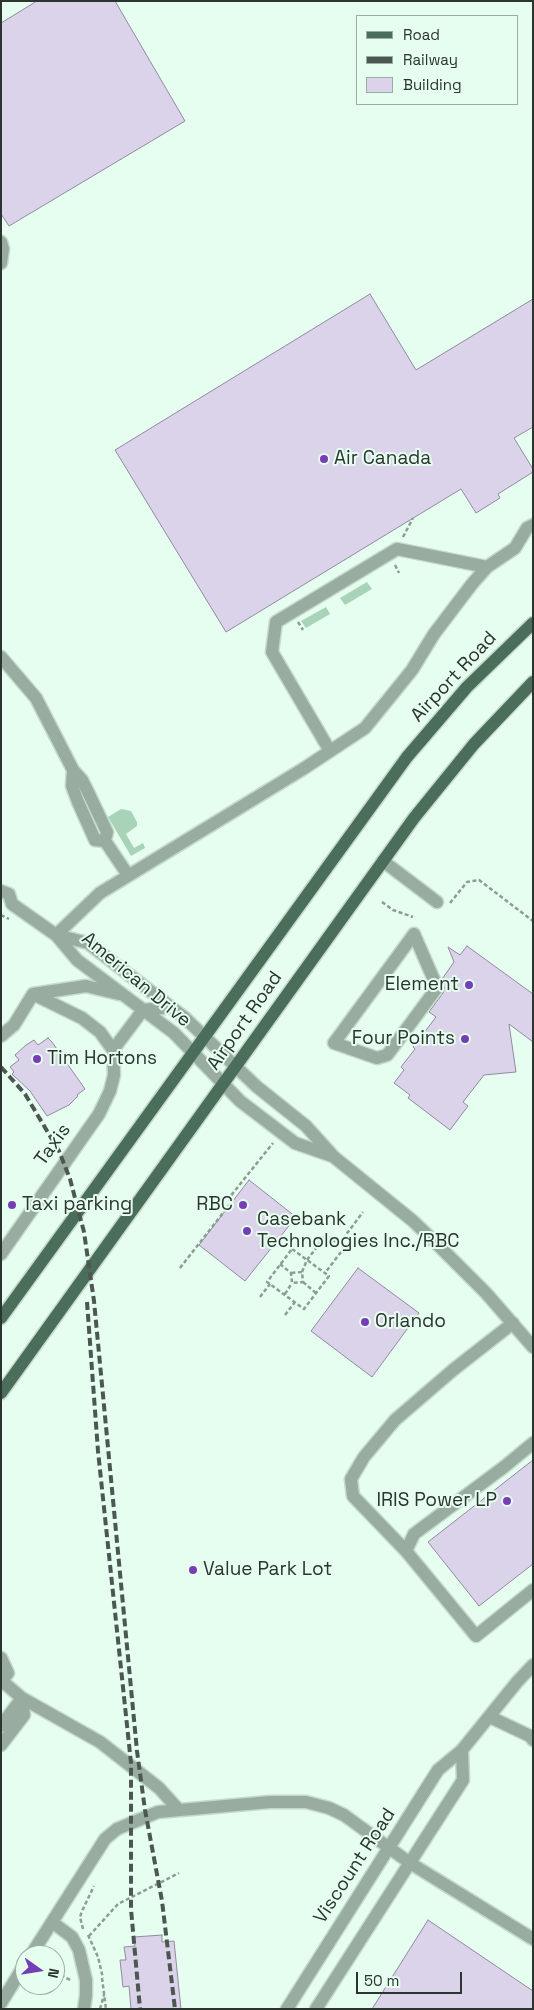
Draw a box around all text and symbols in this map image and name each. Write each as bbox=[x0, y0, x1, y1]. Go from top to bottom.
legend bbox=[356, 15, 519, 105]
text: Road bbox=[403, 25, 440, 44]
text: Railway bbox=[403, 50, 458, 69]
text: Building bbox=[403, 75, 462, 94]
place label: Air Canada bbox=[334, 448, 431, 470]
marker: Air Canada bbox=[318, 453, 330, 465]
street label: Airport Road bbox=[406, 627, 502, 727]
street label: American Drive bbox=[77, 928, 195, 1032]
street label: Airport Road bbox=[203, 967, 287, 1075]
place label: Element bbox=[385, 974, 459, 996]
marker: Element bbox=[463, 979, 475, 991]
place label: Four Points bbox=[352, 1028, 455, 1050]
marker: Four Points bbox=[459, 1033, 471, 1045]
place label: Tim Hortons bbox=[47, 1048, 157, 1070]
marker: Tim Hortons bbox=[31, 1053, 43, 1065]
street label: Taxis bbox=[30, 1120, 76, 1170]
place label: Taxi parking bbox=[22, 1194, 132, 1216]
place label: RBC bbox=[196, 1194, 233, 1216]
marker: Taxi parking bbox=[6, 1199, 18, 1211]
marker: RBC bbox=[237, 1199, 249, 1211]
place label: Casebank Technologies Inc./RBC bbox=[257, 1209, 459, 1253]
marker: Casebank Technologies Inc./RBC bbox=[241, 1225, 253, 1237]
place label: Orlando bbox=[375, 1311, 446, 1333]
marker: Orlando bbox=[359, 1316, 371, 1328]
place label: IRIS Power LP bbox=[376, 1490, 497, 1512]
marker: IRIS Power LP bbox=[501, 1495, 513, 1507]
place label: Value Park Lot bbox=[203, 1559, 332, 1581]
marker: Value Park Lot bbox=[187, 1564, 199, 1576]
street label: Viscount Road bbox=[309, 1804, 401, 1928]
north arrow bbox=[15, 1945, 65, 1995]
scale bar bbox=[359, 1962, 465, 1994]
text: N bbox=[44, 1967, 63, 1980]
text: 50 m bbox=[364, 1971, 399, 1990]

